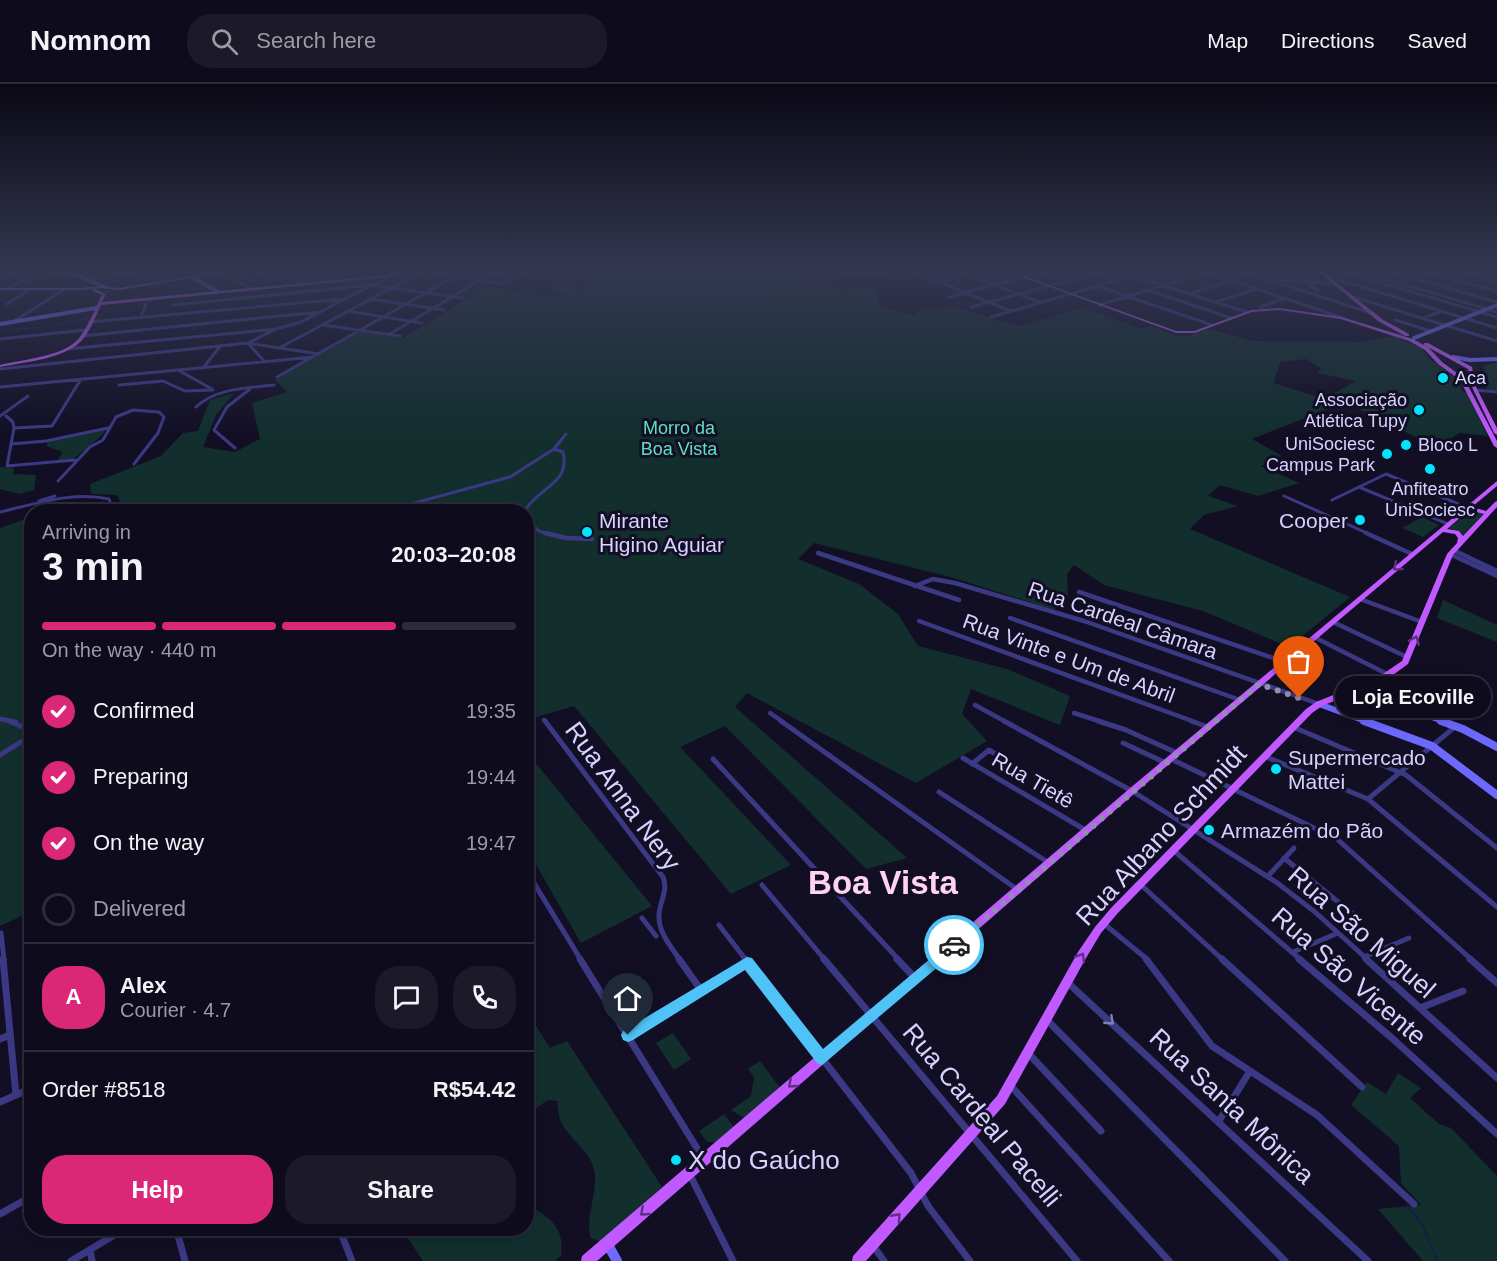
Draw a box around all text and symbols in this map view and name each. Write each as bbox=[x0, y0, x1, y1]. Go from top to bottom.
search box bbox=[187, 14, 607, 68]
text: Nomnom bbox=[30, 25, 151, 56]
icon: search bbox=[208, 25, 241, 58]
text: Search here bbox=[256, 28, 376, 53]
text: Map bbox=[1207, 29, 1248, 52]
text: Directions bbox=[1281, 29, 1374, 52]
text: Saved bbox=[1407, 29, 1467, 52]
place label: Aca bbox=[1455, 368, 1487, 388]
marker: Aca bbox=[1436, 371, 1450, 385]
place label: Associação Atlética Tupy bbox=[1304, 390, 1407, 431]
marker: Associação Atlética Tupy bbox=[1412, 403, 1426, 417]
park label: Morro da Boa Vista bbox=[641, 418, 718, 459]
place label: UniSociesc Campus Park bbox=[1266, 434, 1376, 475]
place label: Bloco L bbox=[1418, 435, 1478, 455]
marker: Bloco L bbox=[1399, 438, 1413, 452]
marker: UniSociesc Campus Park bbox=[1380, 447, 1394, 461]
marker: Anfiteatro UniSociesc bbox=[1423, 462, 1437, 476]
place label: Anfiteatro UniSociesc bbox=[1385, 479, 1475, 520]
place label: Mirante Higino Aguiar bbox=[599, 509, 724, 556]
place label: Cooper bbox=[1279, 509, 1348, 532]
marker: Cooper bbox=[1353, 513, 1367, 527]
text: Arriving in bbox=[42, 521, 131, 543]
marker: Mirante Higino Aguiar bbox=[580, 525, 594, 539]
text: 20:03–20:08 bbox=[391, 542, 516, 567]
text: 3 min bbox=[42, 545, 144, 588]
one-way arrow bbox=[1393, 560, 1404, 571]
street label: Rua Cardeal Câmara bbox=[1025, 577, 1221, 663]
street label: Rua Vinte e Um de Abril bbox=[960, 609, 1178, 707]
one-way arrow bbox=[1408, 635, 1420, 646]
pin bbox=[1273, 636, 1324, 698]
text: On the way · 440 m bbox=[42, 639, 217, 661]
icon: bag bbox=[1282, 645, 1315, 678]
callout: Loja Ecoville bbox=[1335, 677, 1491, 719]
text: Loja Ecoville bbox=[1352, 686, 1474, 708]
icon: check bbox=[42, 695, 75, 728]
text: Confirmed bbox=[93, 698, 194, 723]
text: 19:35 bbox=[466, 700, 516, 722]
street label: Rua Anna Nery bbox=[559, 716, 687, 876]
street label: Rua Albano Schmidt bbox=[1070, 738, 1253, 931]
place label: Supermercado Mattei bbox=[1288, 746, 1426, 793]
street label: Rua Tietê bbox=[988, 748, 1078, 812]
icon: check bbox=[42, 761, 75, 794]
marker: Supermercado Mattei bbox=[1269, 762, 1283, 776]
text: Preparing bbox=[93, 764, 188, 789]
text: 19:44 bbox=[466, 766, 516, 788]
place label: Armazém do Pão bbox=[1221, 819, 1383, 842]
marker: Armazém do Pão bbox=[1202, 823, 1216, 837]
icon: check bbox=[42, 827, 75, 860]
text: On the way bbox=[93, 830, 204, 855]
text: 19:47 bbox=[466, 832, 516, 854]
street label: Rua São Miguel bbox=[1282, 860, 1442, 1004]
district label: Boa Vista bbox=[808, 864, 959, 901]
text: Delivered bbox=[93, 896, 186, 921]
street label: Rua São Vicente bbox=[1266, 901, 1432, 1051]
courier bbox=[924, 915, 984, 975]
icon: car bbox=[938, 929, 971, 962]
one-way arrow bbox=[1074, 953, 1086, 963]
button: chat bbox=[375, 966, 438, 1029]
button: phone bbox=[453, 966, 516, 1029]
text: Alex bbox=[120, 973, 166, 998]
pin bbox=[602, 973, 653, 1035]
icon: home bbox=[611, 982, 644, 1015]
text: A bbox=[66, 984, 81, 1009]
text: Courier · 4.7 bbox=[120, 999, 231, 1021]
one-way arrow bbox=[1103, 1014, 1114, 1025]
street label: Rua Cardeal Pacelli bbox=[897, 1017, 1067, 1213]
street label: Rua Santa Mônica bbox=[1144, 1022, 1321, 1190]
text: Order #8518 bbox=[42, 1077, 166, 1102]
text: R$54.42 bbox=[433, 1077, 516, 1102]
one-way arrow bbox=[788, 1077, 799, 1088]
place label: X do Gaúcho bbox=[688, 1145, 840, 1175]
marker: X do Gaúcho bbox=[669, 1153, 683, 1167]
button: Help bbox=[42, 1155, 273, 1224]
button: Share bbox=[285, 1155, 516, 1224]
one-way arrow bbox=[640, 1204, 651, 1215]
one-way arrow bbox=[890, 1213, 901, 1223]

